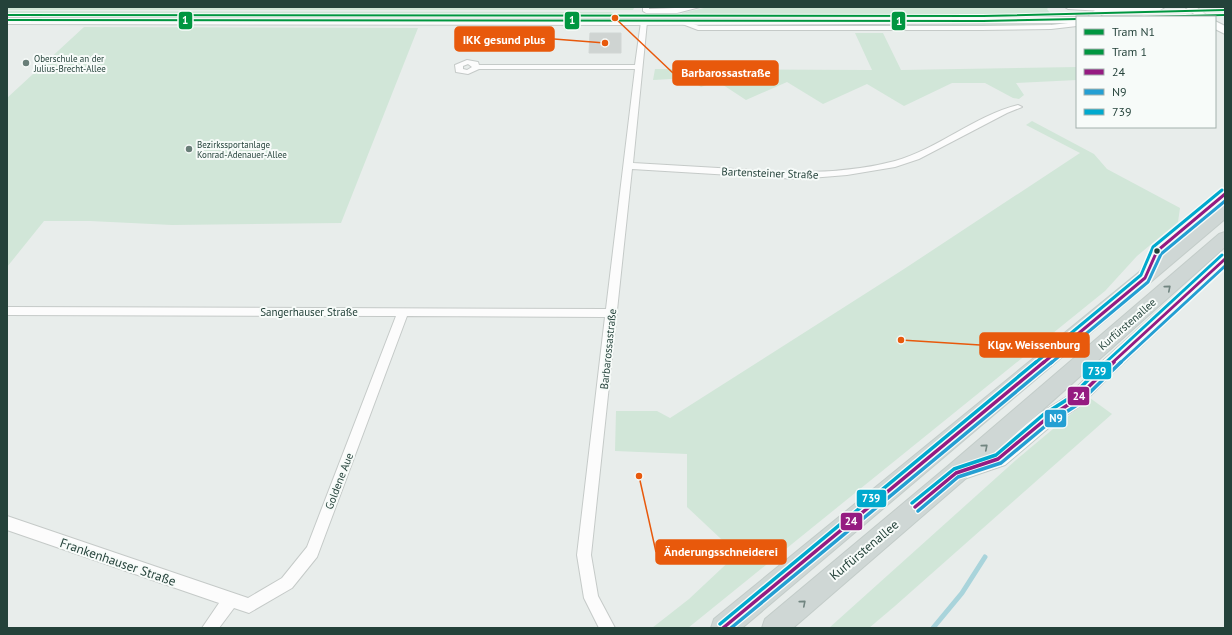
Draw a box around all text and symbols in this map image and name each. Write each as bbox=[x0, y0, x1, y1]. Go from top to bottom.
line badge: 1 bbox=[178, 11, 193, 30]
line badge: 1 bbox=[564, 11, 580, 30]
line badge: 1 bbox=[891, 11, 906, 31]
text: 1 bbox=[182, 13, 188, 27]
text: 1 bbox=[569, 13, 575, 27]
text: 1 bbox=[896, 14, 902, 28]
legend bbox=[1076, 16, 1216, 128]
text: Tram N1 bbox=[1112, 24, 1155, 39]
callout: IKK gesund plus bbox=[455, 27, 554, 51]
text: IKK gesund plus bbox=[463, 32, 545, 47]
text: Tram 1 bbox=[1112, 44, 1147, 59]
place label: Oberschule an der Julius-Brecht-Allee bbox=[33, 53, 106, 74]
marker: Oberschule an der Julius-Brecht-Allee bbox=[21, 58, 31, 68]
callout: Barbarossastraße bbox=[673, 61, 778, 85]
text: 24 bbox=[1112, 64, 1126, 79]
text: Barbarossastraße bbox=[681, 65, 771, 80]
text: N9 bbox=[1112, 84, 1127, 99]
text: 739 bbox=[1112, 104, 1132, 119]
place label: Bezirkssportanlage Konrad-Adenauer-Allee bbox=[197, 139, 287, 160]
marker: Bezirkssportanlage Konrad-Adenauer-Allee bbox=[184, 144, 194, 154]
street label: Bartensteiner Straße bbox=[721, 164, 819, 182]
unlabelled marker bbox=[1152, 246, 1162, 256]
one-way arrow bbox=[1163, 286, 1170, 293]
street label: Kurfürstenallee bbox=[1095, 295, 1159, 353]
street label: Sangerhauser Straße bbox=[260, 305, 358, 319]
street label: Barbarossastraße bbox=[597, 308, 619, 390]
callout: Klgv. Weissenburg bbox=[980, 333, 1089, 357]
text: Klgv. Weissenburg bbox=[988, 337, 1080, 352]
line badge: 739 bbox=[1082, 361, 1112, 380]
text: 739 bbox=[1088, 364, 1106, 378]
line badge: 24 bbox=[1067, 386, 1090, 406]
text: 24 bbox=[1073, 389, 1086, 403]
line badge: N9 bbox=[1044, 409, 1067, 428]
text: N9 bbox=[1049, 411, 1063, 425]
one-way arrow bbox=[980, 444, 988, 452]
street label: Goldene Aue bbox=[322, 450, 356, 511]
line badge: 739 bbox=[856, 489, 887, 508]
text: 739 bbox=[862, 491, 880, 505]
line badge: 24 bbox=[840, 512, 863, 531]
text: 24 bbox=[845, 514, 858, 528]
street label: Kurfürstenallee bbox=[826, 516, 902, 584]
street label: Frankenhauser Straße bbox=[58, 534, 178, 590]
callout: Änderungsschneiderei bbox=[656, 540, 786, 564]
text: Änderungsschneiderei bbox=[664, 544, 778, 559]
one-way arrow bbox=[798, 600, 806, 607]

